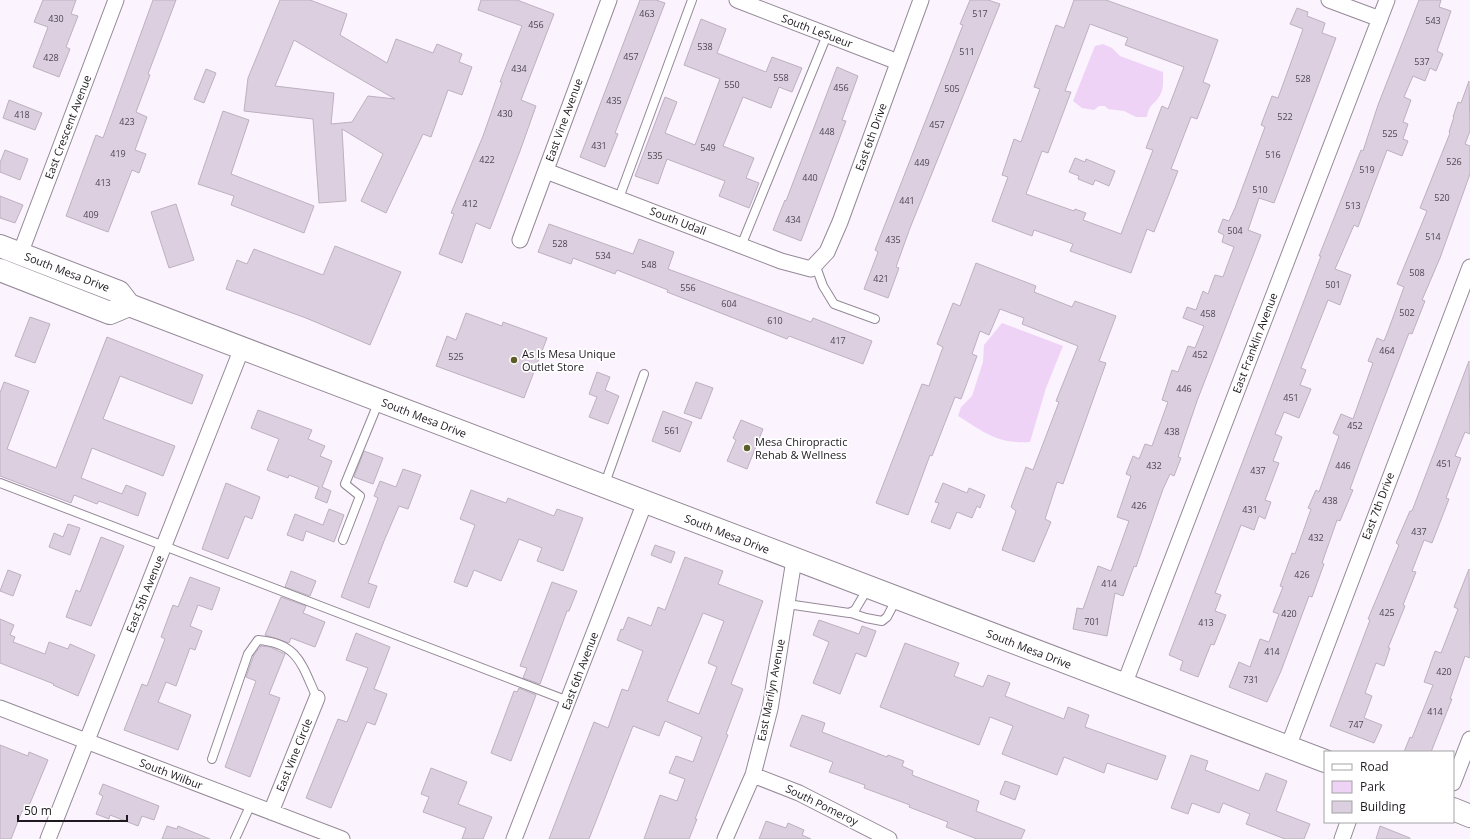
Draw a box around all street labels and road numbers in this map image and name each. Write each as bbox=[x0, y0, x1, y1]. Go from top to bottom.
street label: South LeSueur bbox=[779, 10, 855, 51]
street label: East Crescent Avenue bbox=[41, 73, 94, 181]
street label: East Vine Avenue bbox=[541, 76, 586, 164]
street label: East 6th Drive bbox=[851, 101, 890, 173]
street label: South Udall bbox=[648, 203, 709, 238]
street label: South Mesa Drive bbox=[22, 248, 112, 295]
street label: East Franklin Avenue bbox=[1228, 290, 1281, 395]
street label: South Mesa Drive bbox=[379, 394, 469, 441]
street label: East 7th Drive bbox=[1358, 470, 1397, 542]
street label: South Mesa Drive bbox=[682, 510, 772, 557]
street label: East 5th Avenue bbox=[122, 553, 167, 635]
street label: South Mesa Drive bbox=[984, 625, 1074, 672]
street label: East 6th Avenue bbox=[558, 630, 601, 712]
street label: East Marilyn Avenue bbox=[753, 638, 788, 742]
street label: East Vine Circle bbox=[272, 716, 315, 794]
street label: South Wilbur bbox=[137, 755, 205, 793]
street label: South Pomeroy bbox=[783, 780, 862, 829]

